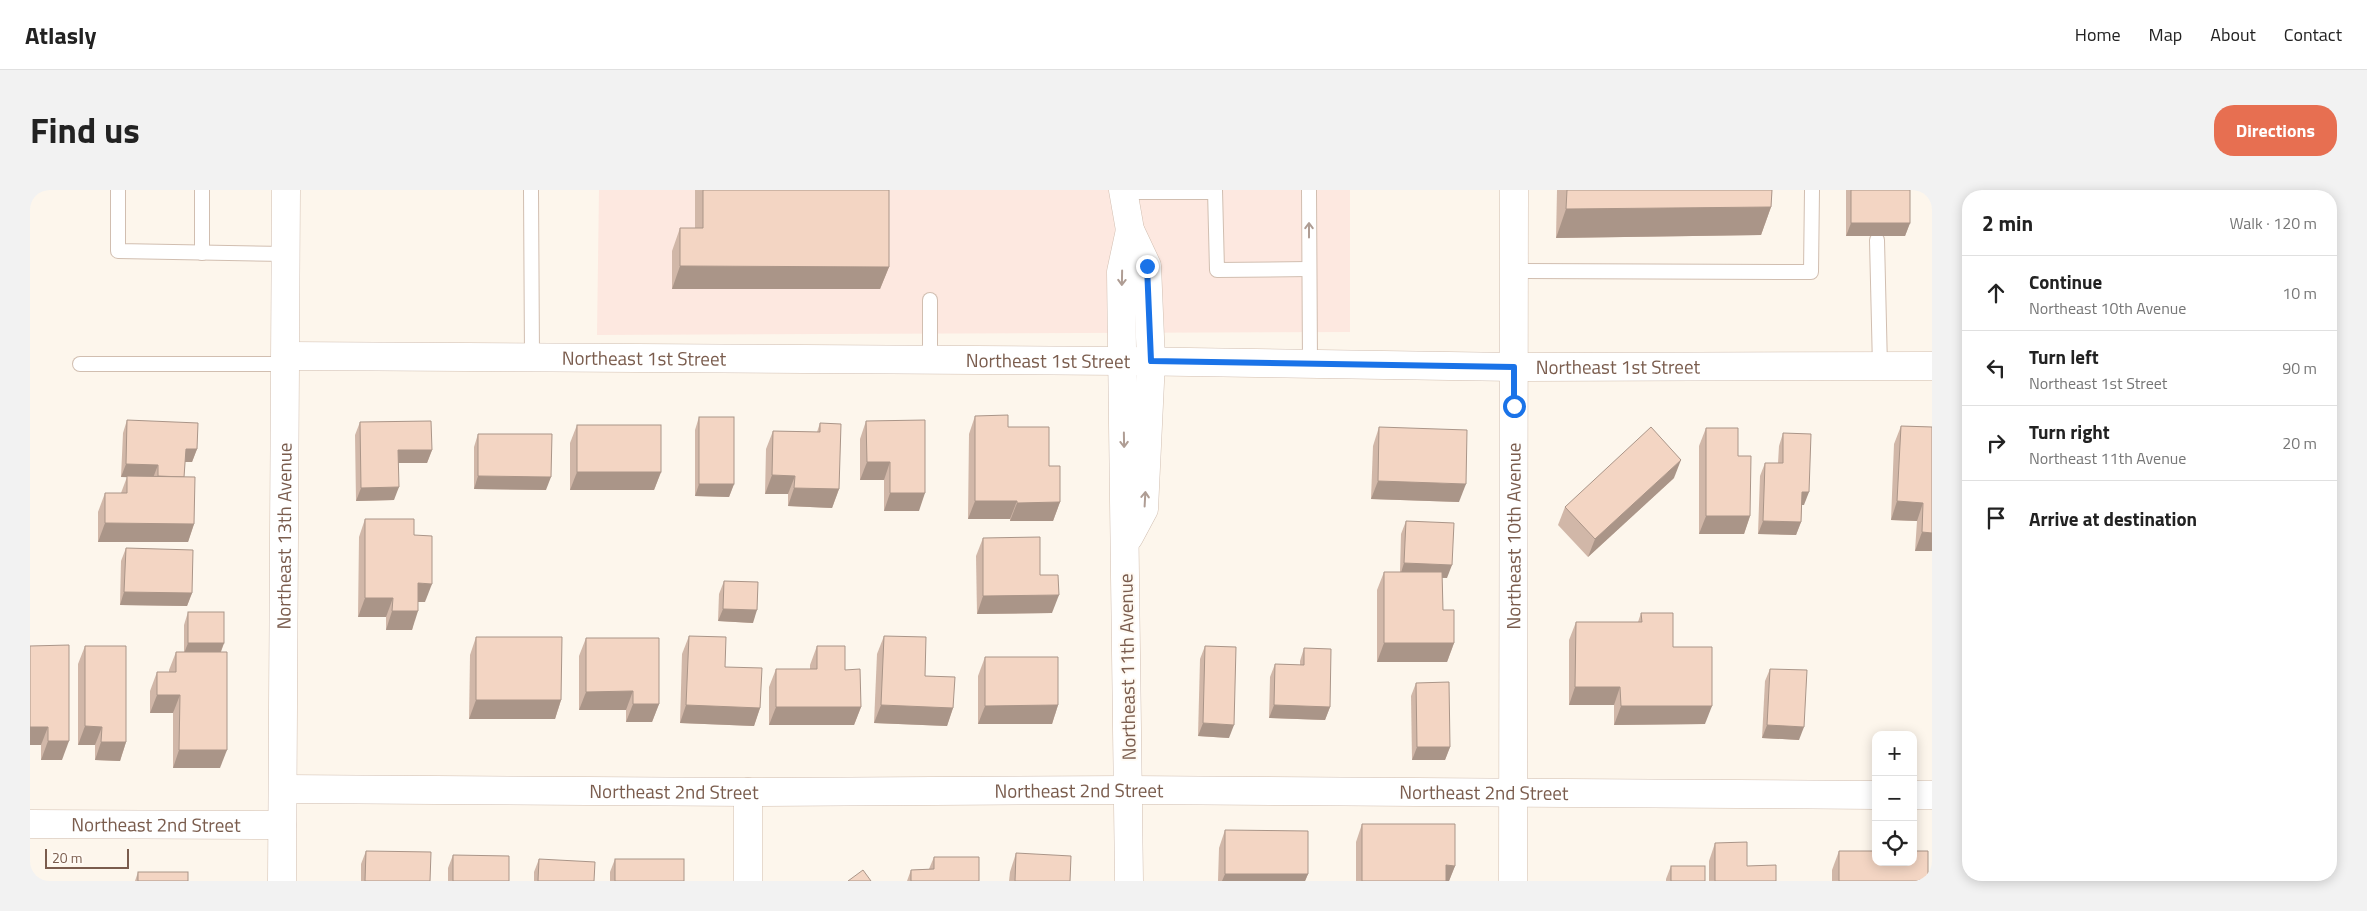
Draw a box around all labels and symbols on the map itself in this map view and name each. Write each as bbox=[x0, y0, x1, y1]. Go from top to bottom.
one-way arrow bbox=[1304, 222, 1314, 238]
route end bbox=[1136, 255, 1159, 278]
one-way arrow bbox=[1117, 269, 1127, 285]
street label: Northeast 1st Street bbox=[562, 343, 727, 373]
street label: Northeast 1st Street bbox=[966, 345, 1131, 375]
street label: Northeast 1st Street bbox=[1536, 352, 1701, 381]
route start bbox=[1503, 395, 1526, 418]
one-way arrow bbox=[1120, 432, 1129, 448]
street label: Northeast 13th Avenue bbox=[268, 442, 299, 630]
street label: Northeast 10th Avenue bbox=[1498, 443, 1528, 629]
one-way arrow bbox=[1140, 491, 1149, 507]
street label: Northeast 11th Avenue bbox=[1110, 573, 1143, 761]
street label: Northeast 2nd Street bbox=[994, 775, 1164, 805]
street label: Northeast 2nd Street bbox=[589, 776, 759, 806]
street label: Northeast 2nd Street bbox=[1399, 777, 1569, 807]
street label: Northeast 2nd Street bbox=[71, 809, 241, 839]
scale bar bbox=[45, 846, 129, 869]

